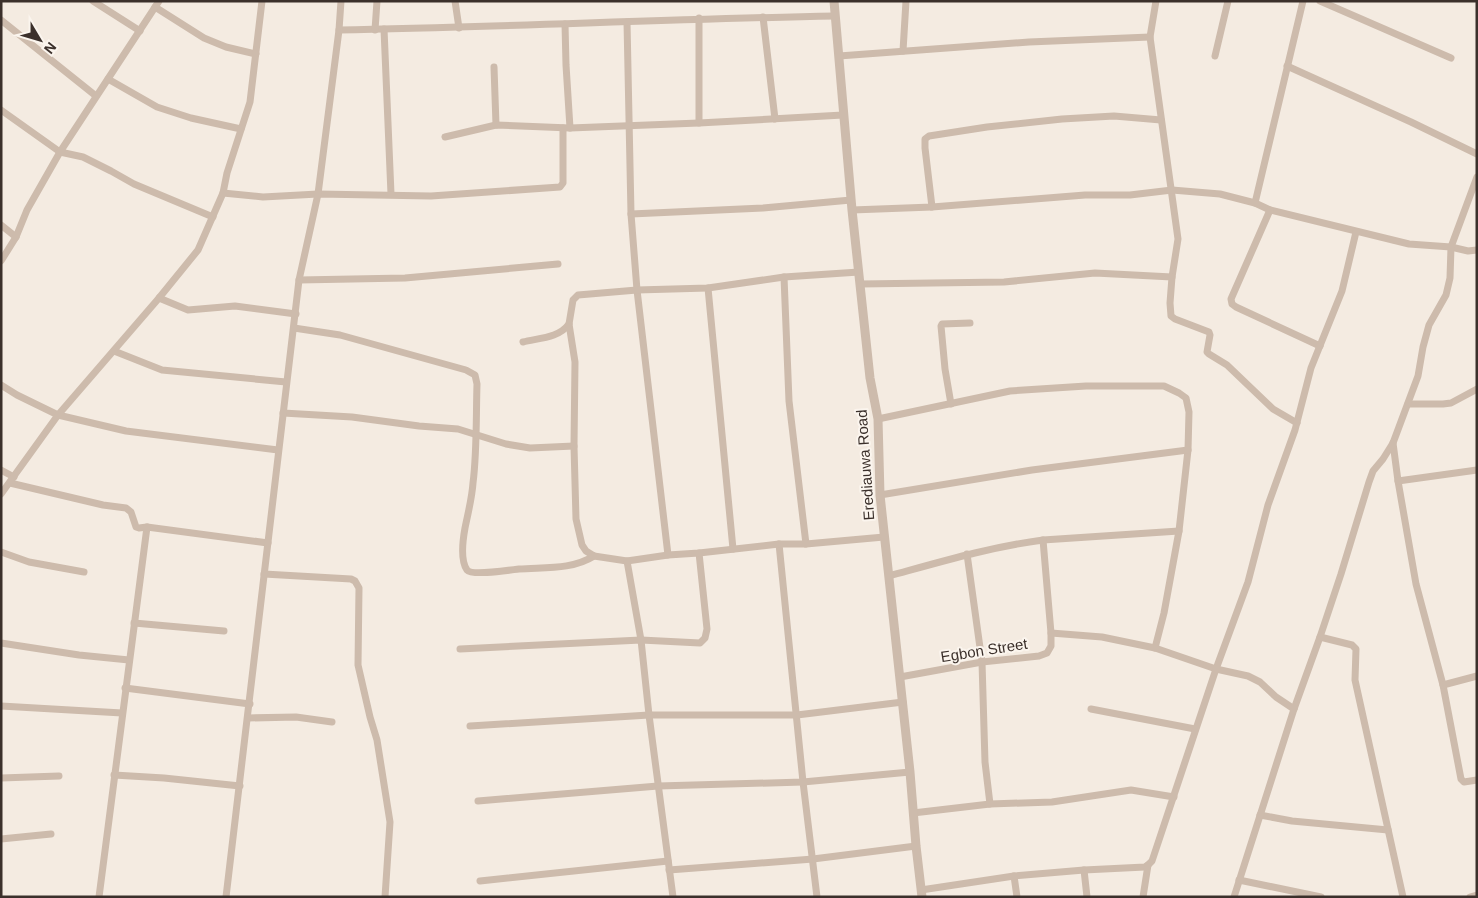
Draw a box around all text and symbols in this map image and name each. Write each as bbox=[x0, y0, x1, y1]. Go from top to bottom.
north arrow bbox=[15, 15, 65, 65]
text: N bbox=[41, 39, 60, 57]
street label: Erediauwa Road bbox=[853, 409, 877, 521]
street label: Egbon Street bbox=[939, 635, 1029, 665]

